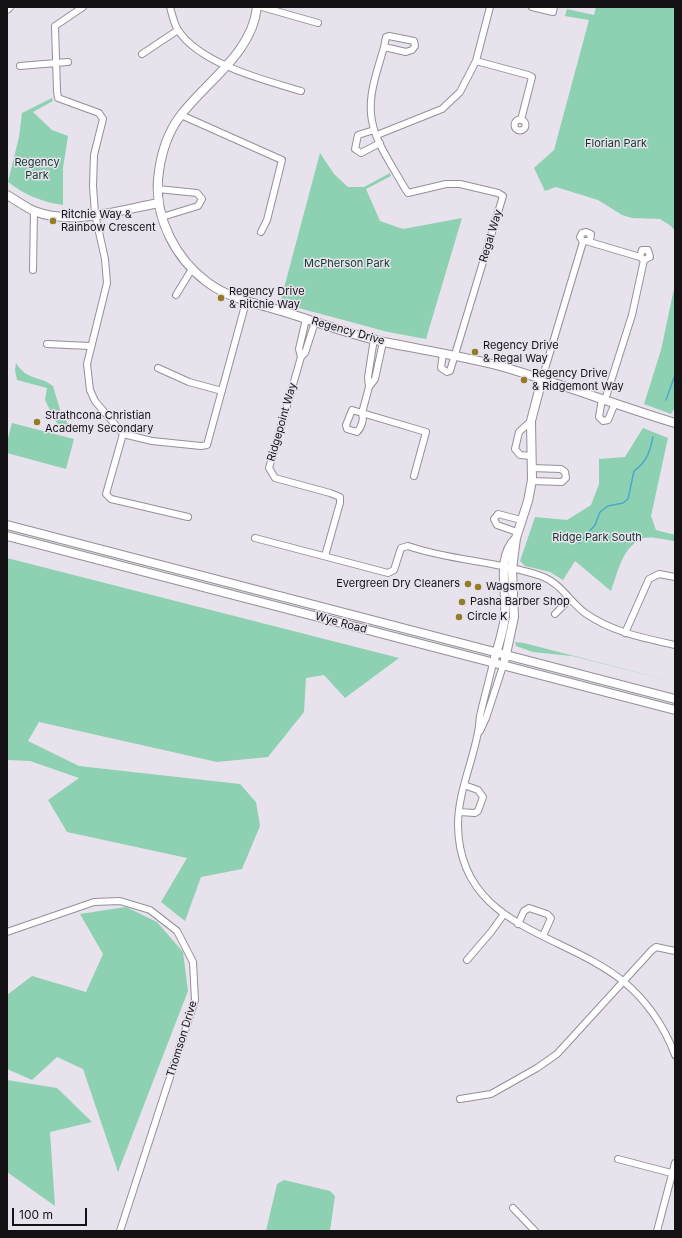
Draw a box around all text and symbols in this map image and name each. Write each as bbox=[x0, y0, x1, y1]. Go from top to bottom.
park label: Florian Park bbox=[585, 137, 647, 151]
park label: Regency Park bbox=[14, 156, 60, 182]
place label: Ritchie Way & Rainbow Crescent bbox=[61, 208, 156, 234]
street label: Regal Way bbox=[477, 208, 505, 264]
marker: Ritchie Way & Rainbow Crescent bbox=[48, 216, 58, 226]
park label: McPherson Park bbox=[304, 257, 390, 271]
place label: Regency Drive & Ritchie Way bbox=[229, 285, 305, 311]
marker: Regency Drive & Ritchie Way bbox=[216, 293, 226, 303]
street label: Regency Drive bbox=[310, 314, 386, 348]
place label: Regency Drive & Regal Way bbox=[483, 339, 559, 365]
marker: Regency Drive & Regal Way bbox=[470, 347, 480, 357]
place label: Regency Drive & Ridgemont Way bbox=[532, 367, 624, 393]
marker: Regency Drive & Ridgemont Way bbox=[519, 375, 529, 385]
street label: Ridgepoint Way bbox=[264, 381, 300, 463]
place label: Strathcona Christian Academy Secondary bbox=[45, 409, 153, 435]
marker: Strathcona Christian Academy Secondary bbox=[32, 417, 42, 427]
park label: Ridge Park South bbox=[552, 531, 642, 545]
place label: Evergreen Dry Cleaners bbox=[336, 577, 460, 591]
marker: Evergreen Dry Cleaners bbox=[463, 579, 473, 589]
place label: Wagsmore bbox=[486, 580, 542, 594]
marker: Wagsmore bbox=[473, 582, 483, 592]
place label: Pasha Barber Shop bbox=[470, 595, 570, 609]
marker: Pasha Barber Shop bbox=[457, 597, 467, 607]
street label: Wye Road bbox=[314, 610, 368, 636]
place label: Circle K bbox=[467, 610, 508, 624]
marker: Circle K bbox=[454, 612, 464, 622]
street label: Thomson Drive bbox=[164, 999, 200, 1079]
scale bar bbox=[14, 1200, 89, 1226]
text: 100 m bbox=[19, 1207, 53, 1222]

